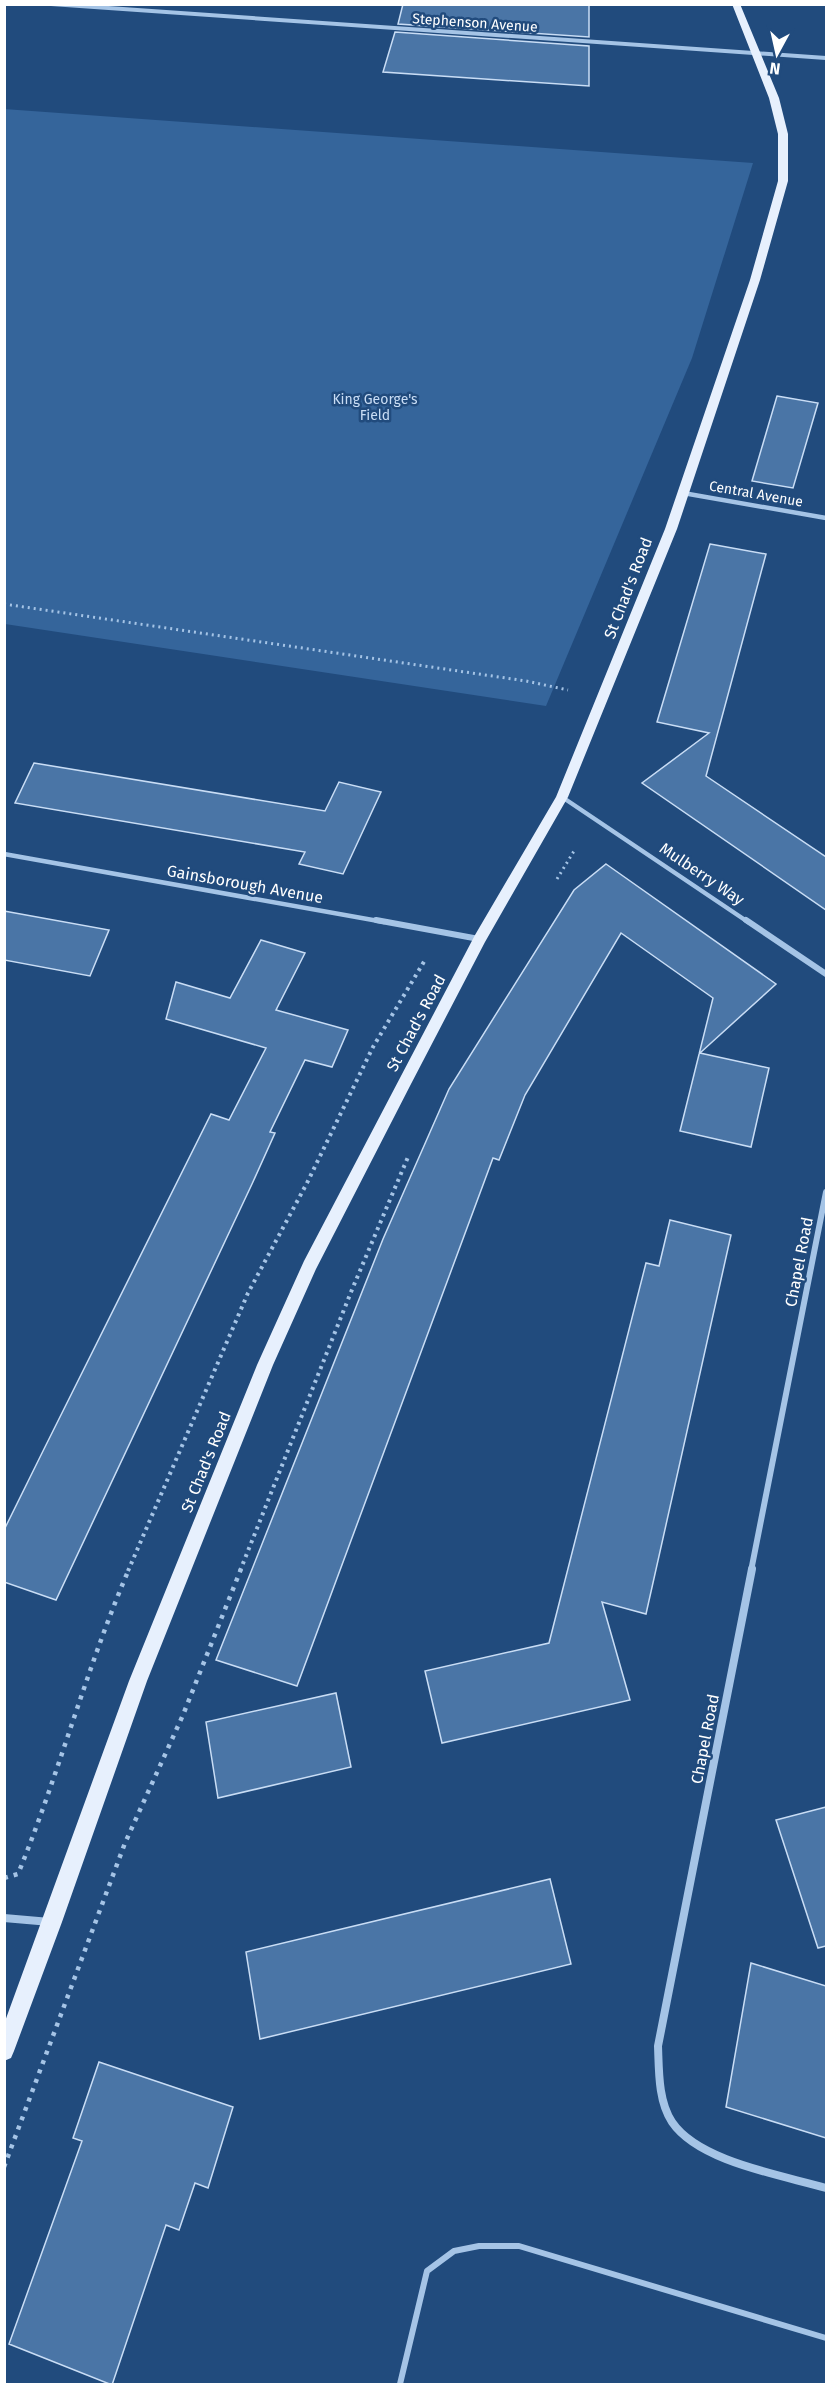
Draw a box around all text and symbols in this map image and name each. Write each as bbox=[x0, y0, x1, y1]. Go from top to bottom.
street label: Stephenson Avenue bbox=[412, 10, 538, 36]
north arrow bbox=[747, 24, 807, 84]
text: N bbox=[768, 58, 782, 79]
park label: King George's Field bbox=[332, 391, 418, 424]
street label: Central Avenue bbox=[708, 477, 804, 511]
street label: St Chad's Road bbox=[600, 535, 656, 641]
street label: Mulberry Way bbox=[656, 839, 748, 909]
street label: Gainsborough Avenue bbox=[165, 861, 325, 907]
street label: St Chad's Road bbox=[382, 971, 450, 1075]
street label: Chapel Road bbox=[781, 1216, 817, 1308]
street label: St Chad's Road bbox=[177, 1409, 235, 1515]
street label: Chapel Road bbox=[687, 1693, 723, 1785]

